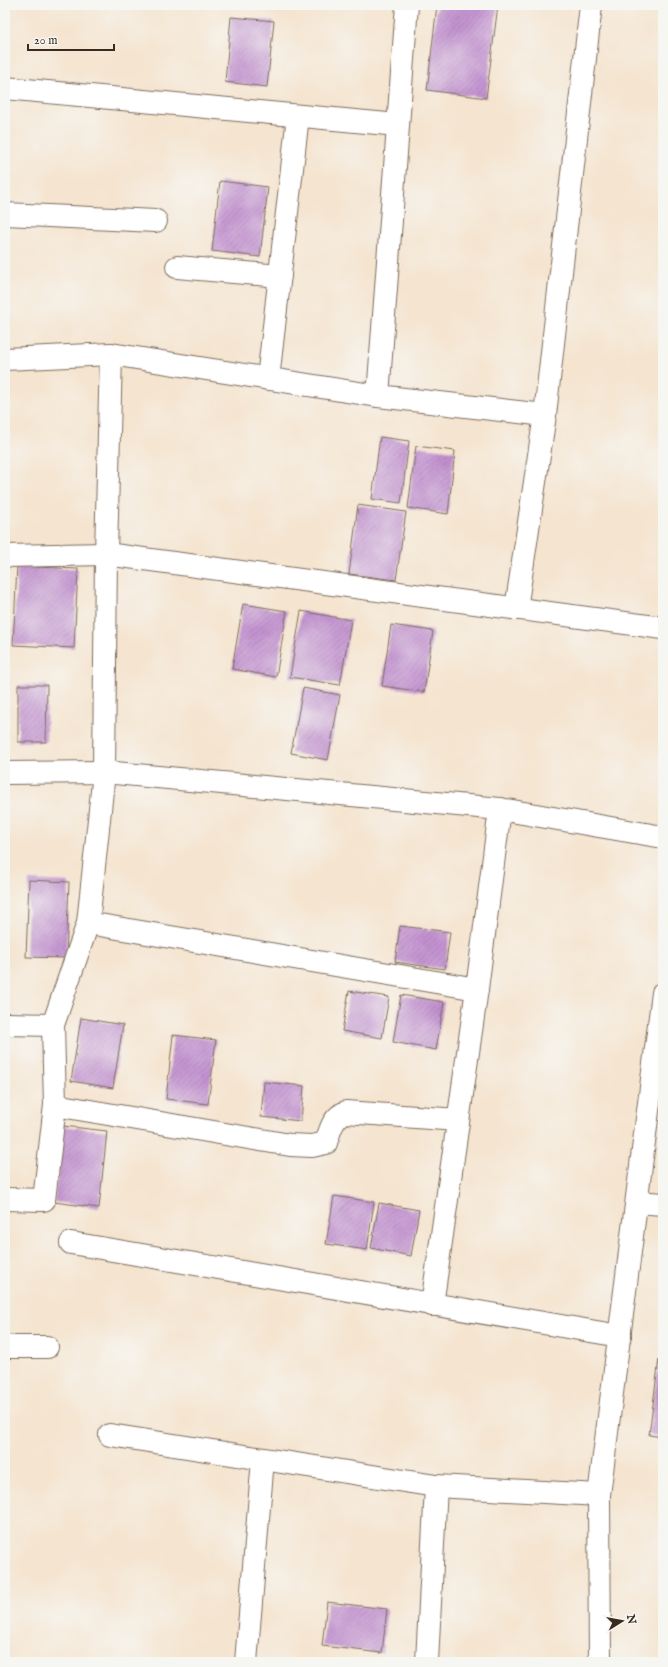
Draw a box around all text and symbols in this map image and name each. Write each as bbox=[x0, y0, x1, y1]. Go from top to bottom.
scale bar bbox=[28, 26, 114, 52]
text: 20 m bbox=[34, 33, 57, 48]
north arrow bbox=[602, 1601, 642, 1641]
text: N bbox=[623, 1612, 639, 1626]

